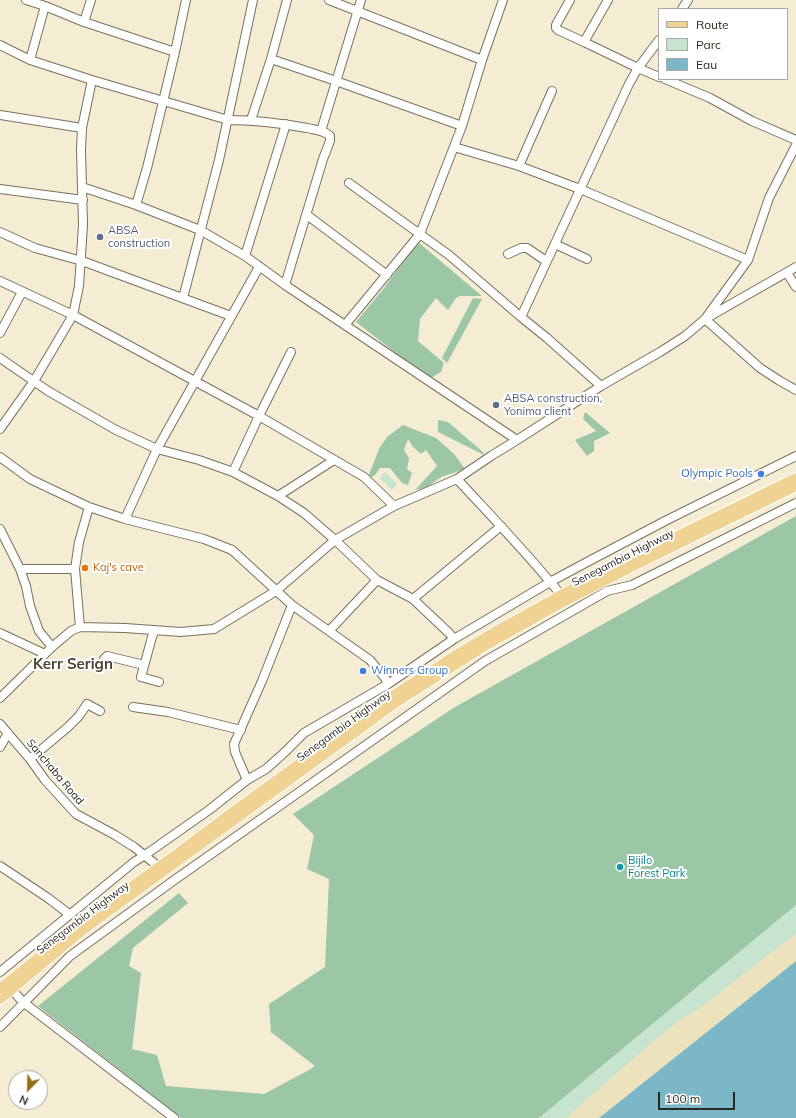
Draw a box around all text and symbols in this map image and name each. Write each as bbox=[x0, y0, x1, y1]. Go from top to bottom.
legend bbox=[658, 8, 788, 80]
text: Route bbox=[696, 17, 729, 32]
text: Parc bbox=[696, 37, 721, 52]
text: Eau bbox=[696, 57, 717, 72]
place label: ABSA construction bbox=[108, 224, 170, 250]
marker: ABSA construction bbox=[95, 232, 105, 242]
place label: ABSA construction, Yonima client bbox=[504, 392, 602, 418]
marker: ABSA construction, Yonima client bbox=[491, 400, 501, 410]
place label: Olympic Pools bbox=[681, 467, 753, 481]
marker: Olympic Pools bbox=[756, 469, 766, 479]
street label: Senegambia Highway bbox=[570, 527, 676, 589]
place label: Kaj's cave bbox=[93, 561, 144, 575]
marker: Kaj's cave bbox=[80, 563, 90, 573]
district label: Kerr Serign bbox=[33, 655, 113, 673]
place label: Winners Group bbox=[371, 664, 448, 678]
marker: Winners Group bbox=[358, 666, 368, 676]
street label: Senegambia Highway bbox=[295, 688, 393, 764]
street label: Sanchaba Road bbox=[24, 737, 86, 807]
place label: Bijilo Forest Park bbox=[628, 854, 685, 880]
marker: Bijilo Forest Park bbox=[615, 862, 625, 872]
street label: Senegambia Highway bbox=[34, 879, 132, 957]
north arrow bbox=[8, 1070, 48, 1110]
scale bar bbox=[660, 1084, 737, 1110]
text: 100 m bbox=[665, 1091, 700, 1106]
text: N bbox=[17, 1092, 30, 1108]

